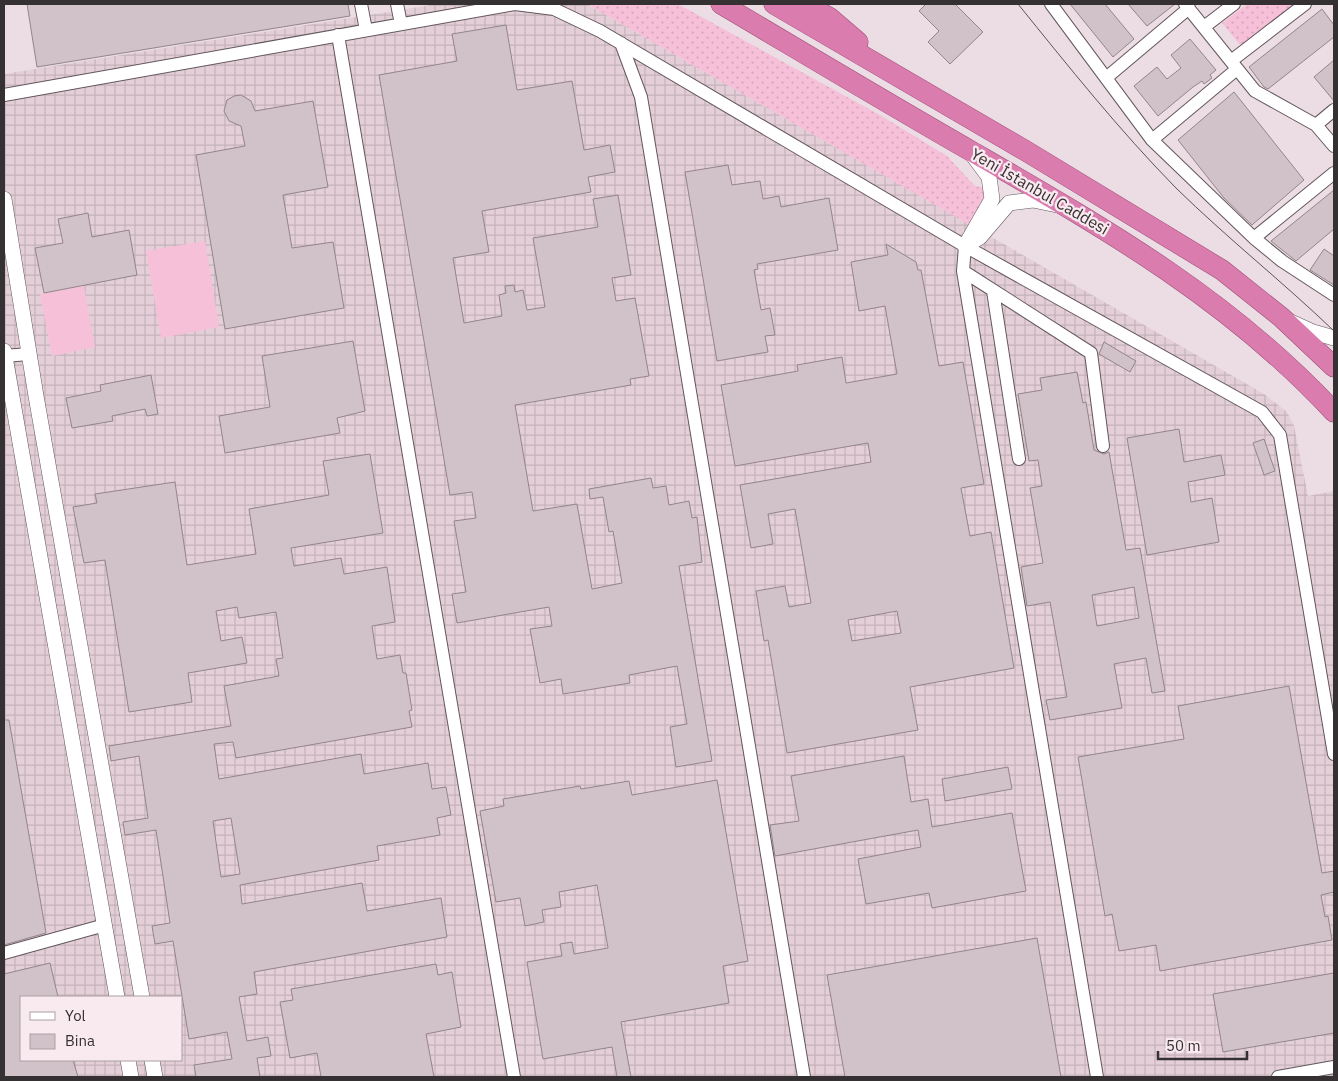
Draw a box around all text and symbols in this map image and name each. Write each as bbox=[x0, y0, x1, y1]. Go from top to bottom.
street label: Yeni İstanbul Caddesi bbox=[968, 143, 1112, 239]
legend bbox=[20, 996, 182, 1061]
text: Yol bbox=[65, 1006, 86, 1025]
scale bar bbox=[1158, 1028, 1247, 1060]
text: Bina bbox=[65, 1031, 95, 1050]
text: 50 m bbox=[1166, 1036, 1201, 1055]

